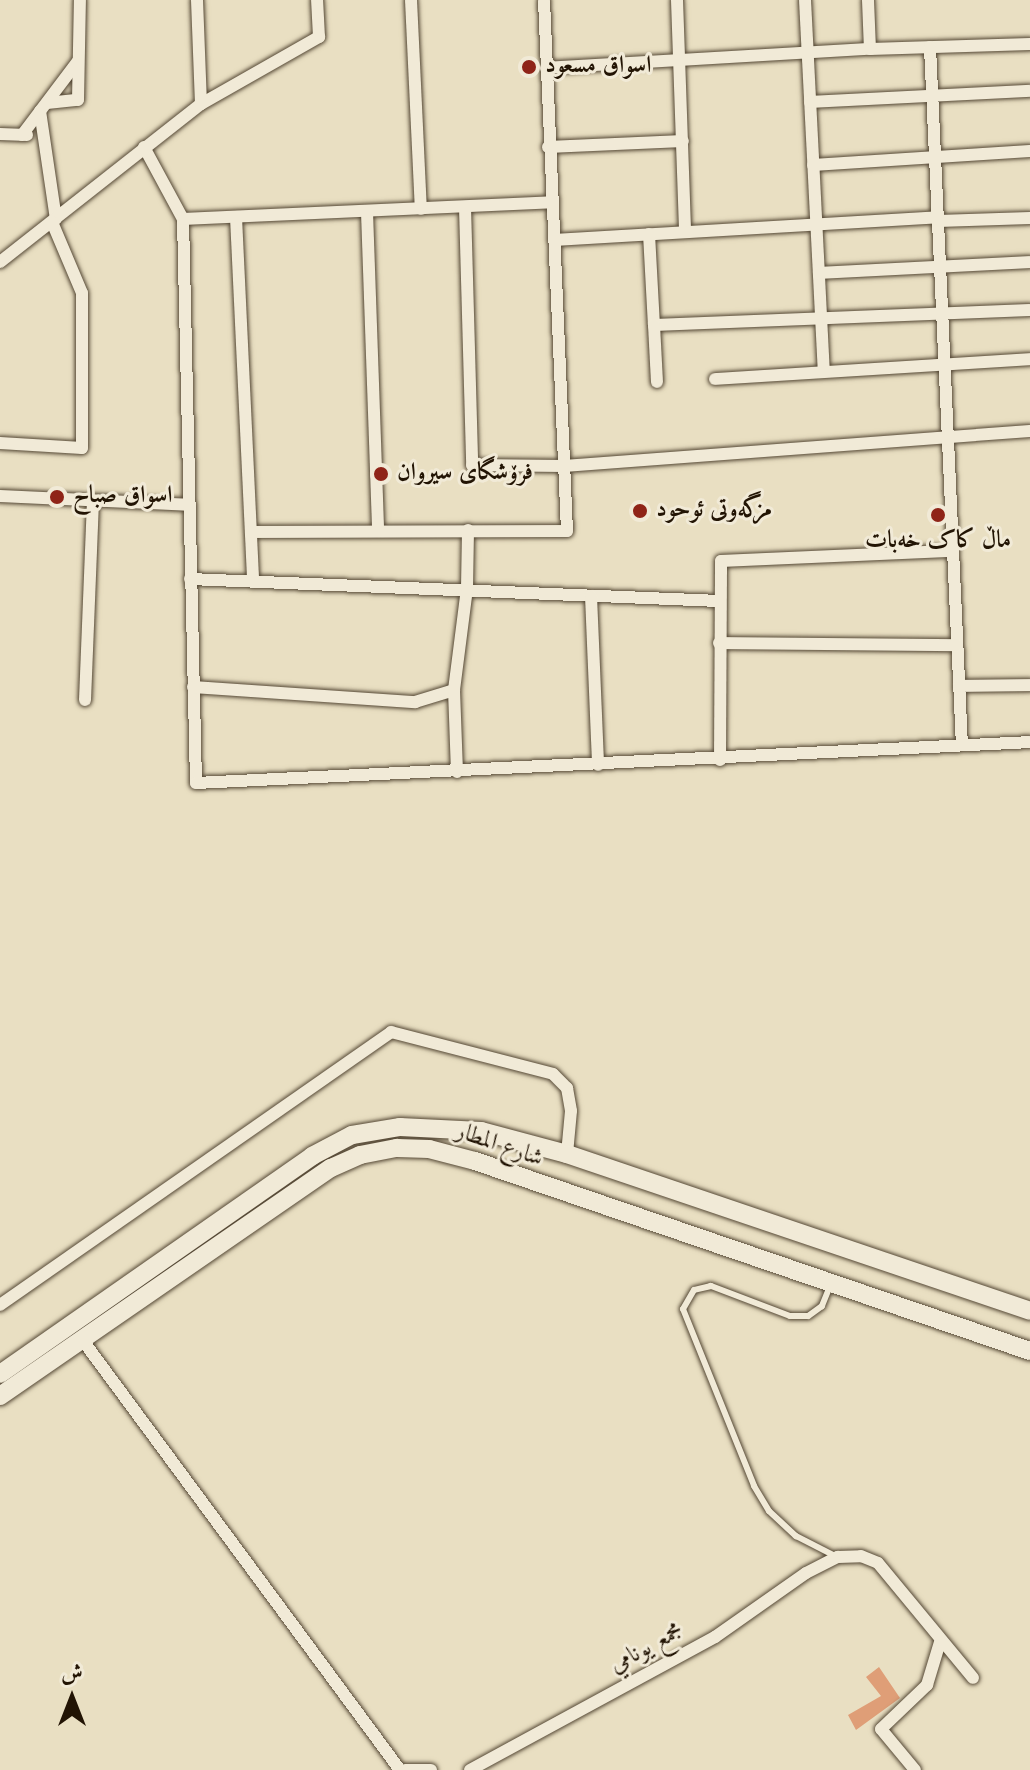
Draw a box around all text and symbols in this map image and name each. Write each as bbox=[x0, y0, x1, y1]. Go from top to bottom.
place label: اسواق مسعود bbox=[545, 53, 651, 81]
marker: اسواق مسعود bbox=[520, 58, 538, 76]
place label: فرۆشگای سیروان bbox=[397, 460, 533, 488]
marker: فرۆشگای سیروان bbox=[372, 465, 390, 483]
place label: اسواق صباح bbox=[73, 483, 173, 511]
marker: اسواق صباح bbox=[48, 488, 66, 506]
place label: مزگەوتی ئوحود bbox=[656, 497, 772, 525]
marker: مزگەوتی ئوحود bbox=[631, 502, 649, 520]
marker: ماڵ کاک خەبات bbox=[929, 506, 947, 524]
place label: ماڵ کاک خەبات bbox=[865, 528, 1011, 556]
street label: شارع المطار bbox=[452, 1118, 546, 1174]
street label: مجمع يونامي bbox=[605, 1617, 689, 1681]
north arrow bbox=[32, 1658, 112, 1738]
text: ش bbox=[61, 1663, 83, 1685]

